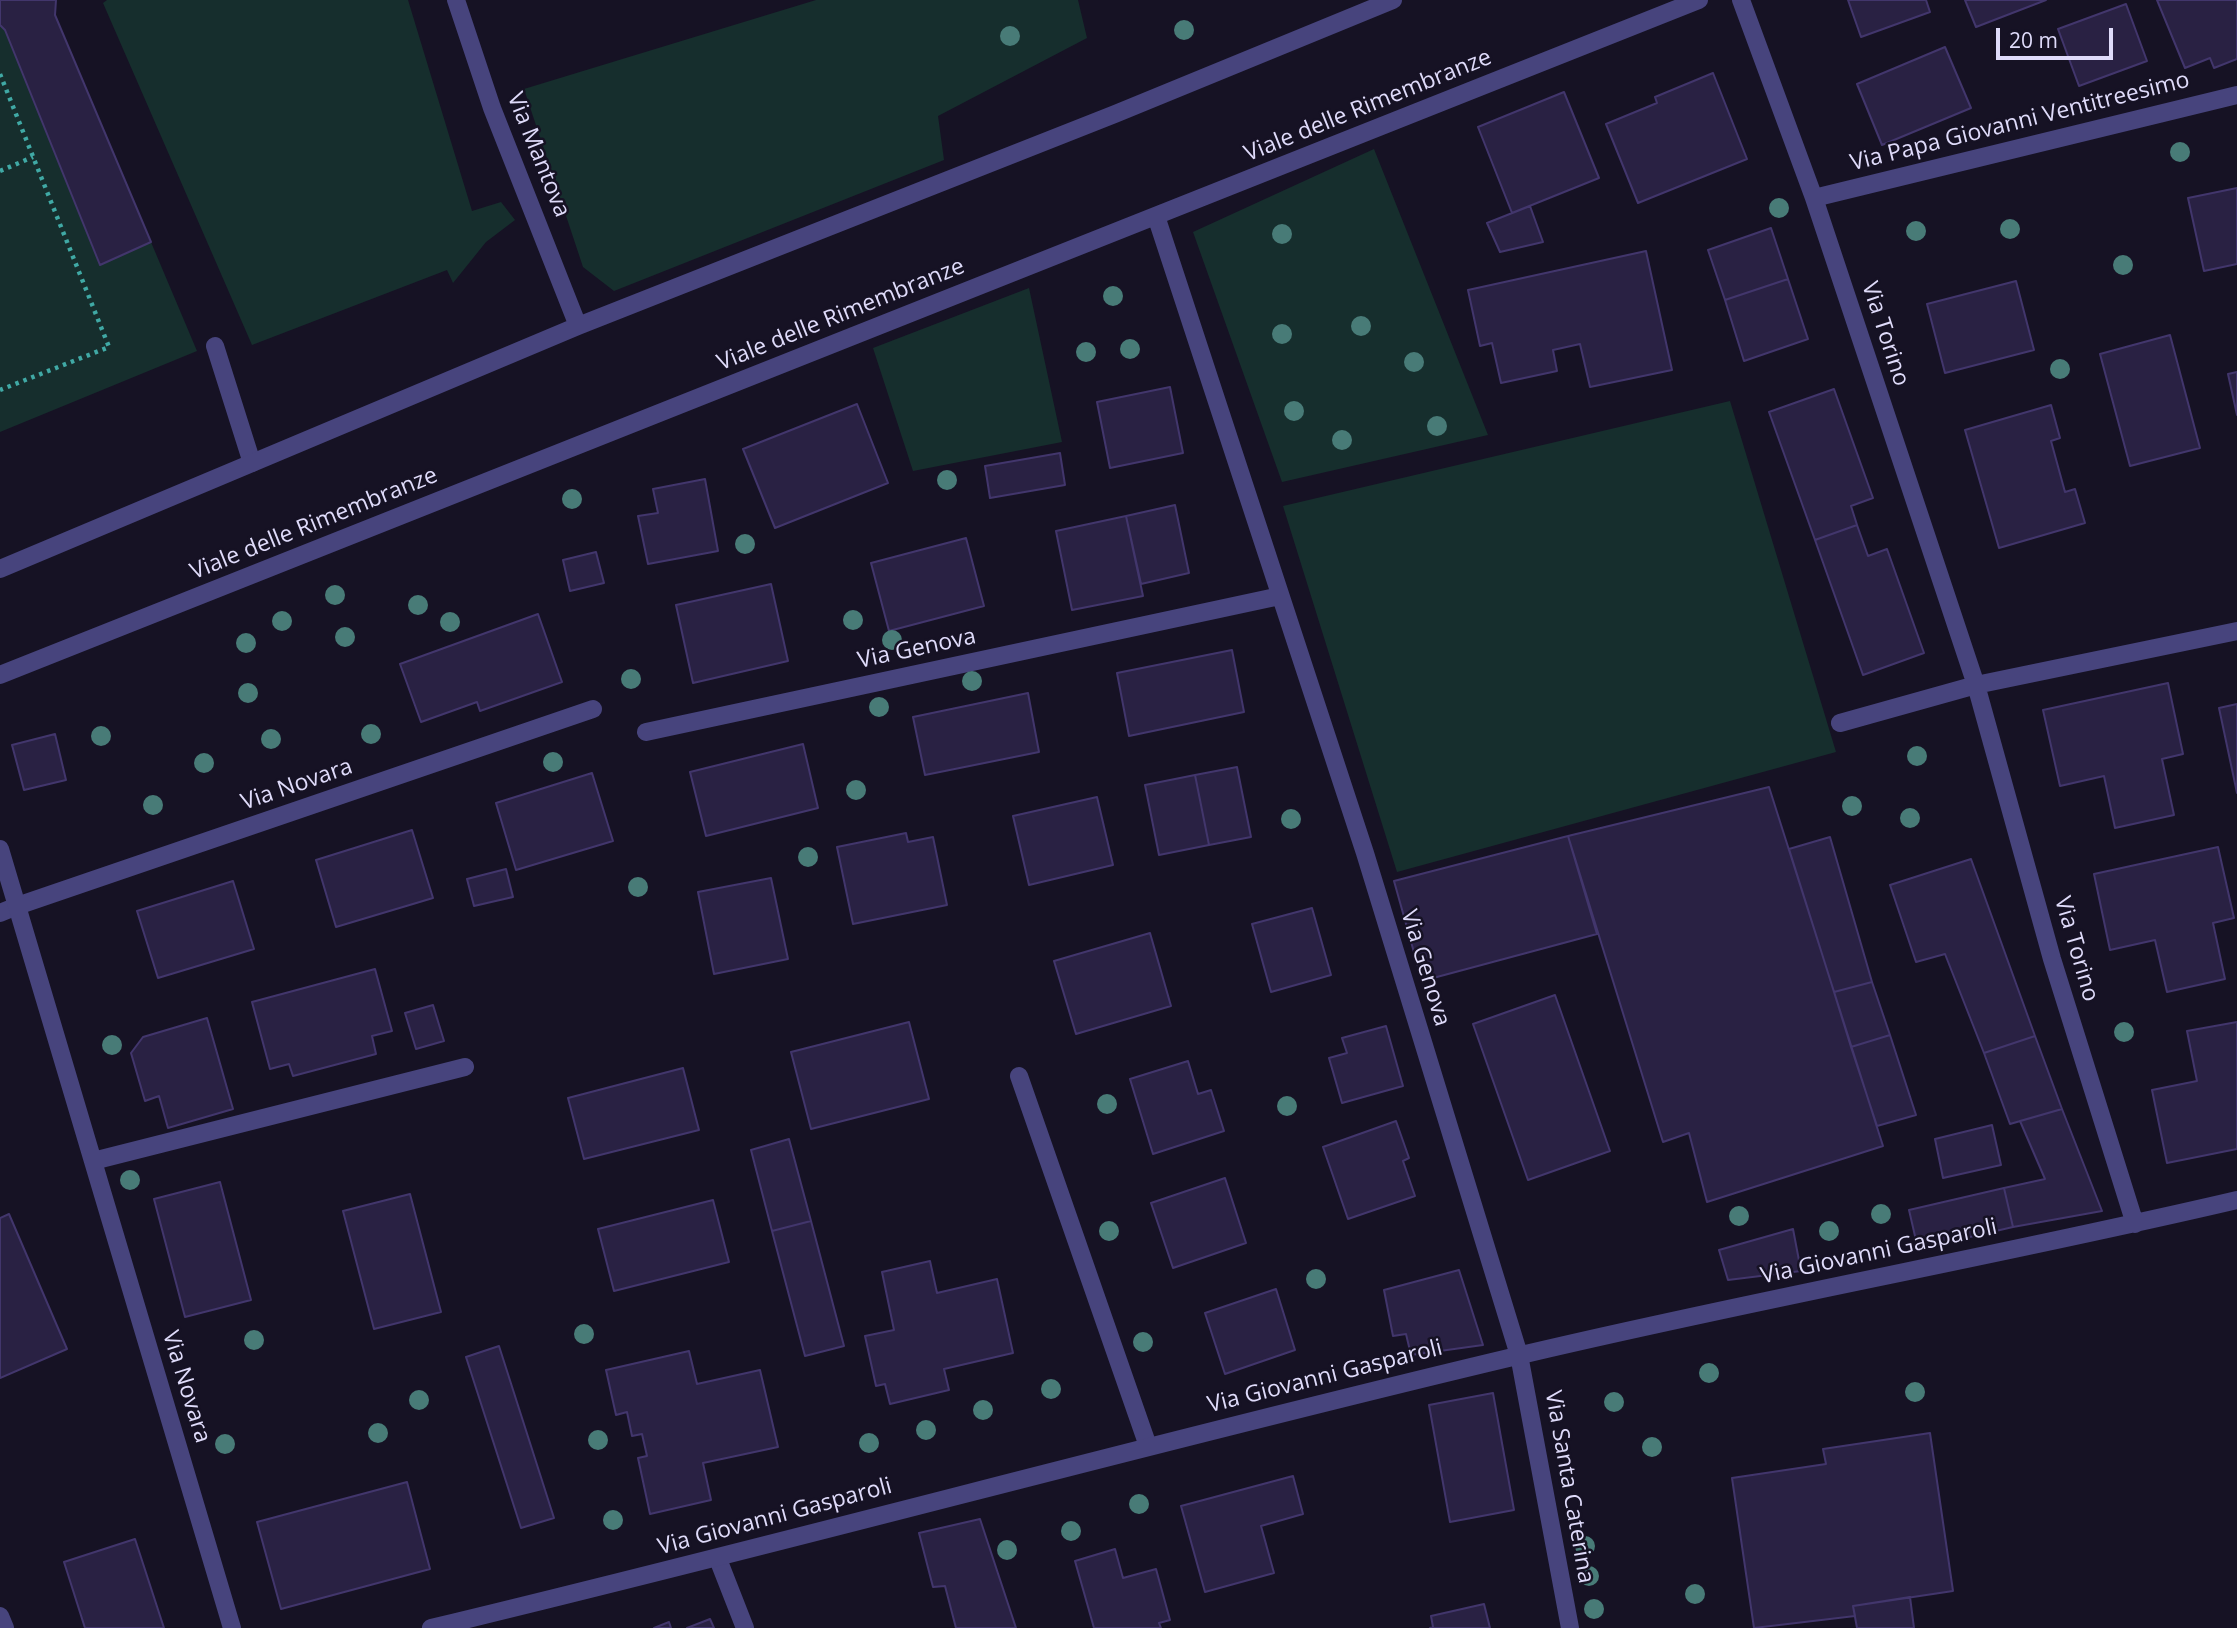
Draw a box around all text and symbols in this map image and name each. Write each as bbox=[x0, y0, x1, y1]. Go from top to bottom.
scale bar bbox=[1999, 14, 2116, 58]
text: 20 m bbox=[2009, 26, 2058, 54]
street label: Viale delle Rimembranze bbox=[1240, 44, 1496, 168]
street label: Via Papa Giovanni Ventitreesimo bbox=[1848, 66, 2192, 178]
street label: Via Mantova bbox=[500, 89, 576, 221]
street label: Viale delle Rimembranze bbox=[713, 253, 969, 377]
street label: Via Torino bbox=[1855, 278, 1915, 390]
street label: Viale delle Rimembranze bbox=[186, 462, 442, 586]
street label: Via Genova bbox=[855, 623, 979, 675]
street label: Via Novara bbox=[238, 753, 356, 817]
street label: Via Torino bbox=[2048, 893, 2104, 1005]
street label: Via Genova bbox=[1394, 907, 1456, 1029]
street label: Via Giovanni Gasparoli bbox=[1758, 1213, 2000, 1291]
street label: Via Novara bbox=[156, 1328, 216, 1446]
street label: Via Giovanni Gasparoli bbox=[1205, 1334, 1445, 1420]
street label: Via Santa Caterina bbox=[1538, 1388, 1600, 1586]
street label: Via Giovanni Gasparoli bbox=[655, 1472, 895, 1562]

